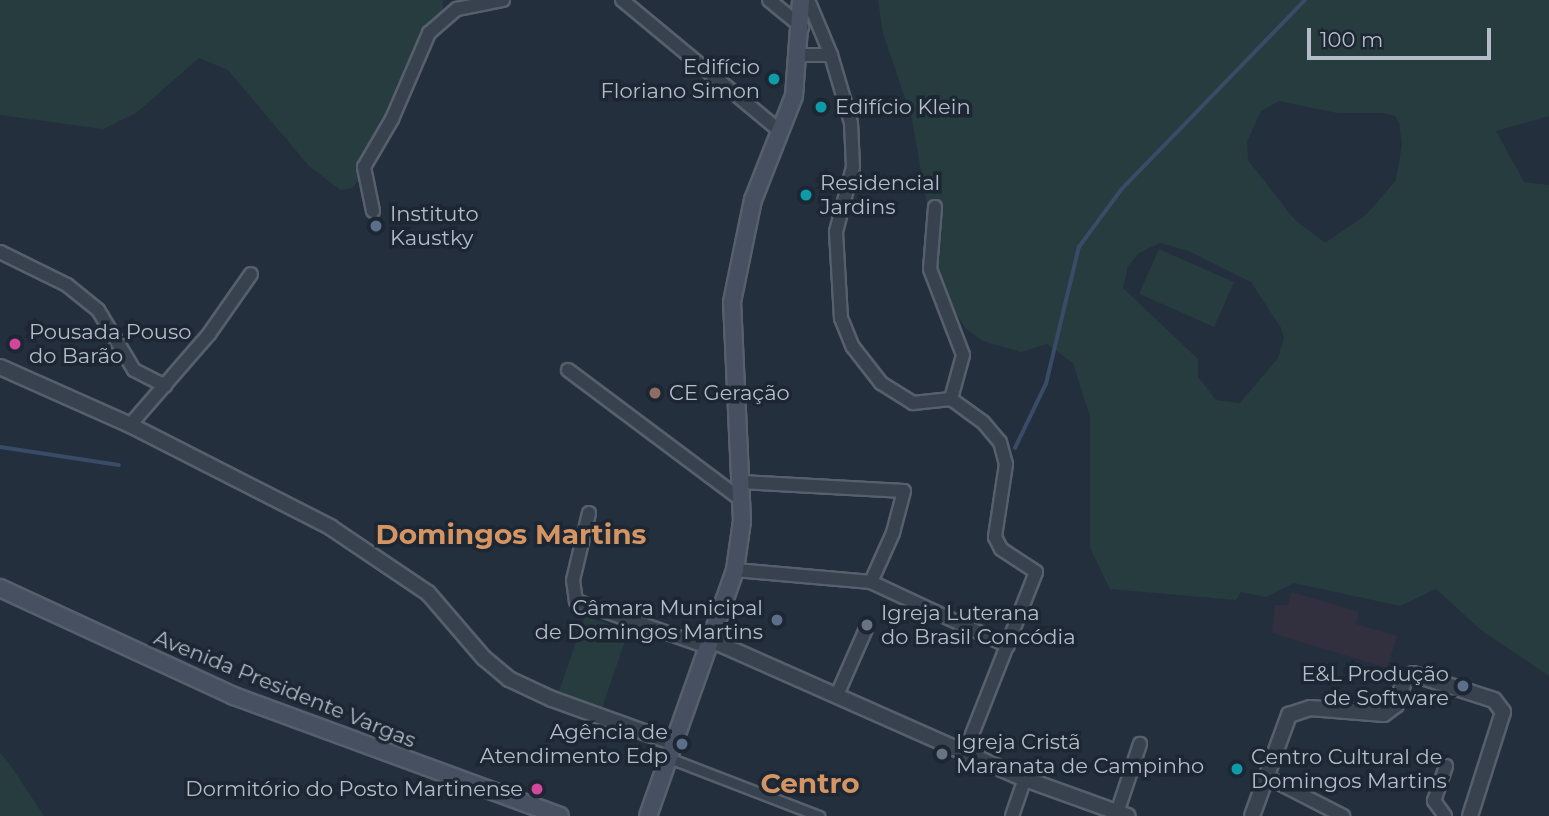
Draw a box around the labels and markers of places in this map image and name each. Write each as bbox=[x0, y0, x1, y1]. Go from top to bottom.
place label: Edifício Floriano Simon bbox=[601, 54, 760, 104]
marker: Edifício Floriano Simon bbox=[766, 71, 782, 87]
place label: Edifício Klein bbox=[835, 94, 971, 120]
marker: Edifício Klein bbox=[813, 99, 829, 115]
place label: Residencial Jardins bbox=[820, 170, 940, 220]
marker: Residencial Jardins bbox=[798, 187, 814, 203]
place label: Instituto Kaustky bbox=[390, 201, 479, 251]
marker: Instituto Kaustky bbox=[368, 218, 384, 234]
place label: Pousada Pouso do Barão bbox=[29, 319, 191, 369]
marker: Pousada Pouso do Barão bbox=[7, 336, 23, 352]
place label: CE Geração bbox=[669, 380, 790, 406]
marker: CE Geração bbox=[647, 385, 663, 401]
place label: Câmara Municipal de Domingos Martins bbox=[535, 595, 763, 645]
place label: Igreja Luterana do Brasil Concódia bbox=[881, 600, 1076, 650]
marker: Câmara Municipal de Domingos Martins bbox=[769, 612, 785, 628]
marker: Igreja Luterana do Brasil Concódia bbox=[859, 617, 875, 633]
place label: E&L Produção de Software bbox=[1301, 661, 1449, 711]
marker: E&L Produção de Software bbox=[1455, 678, 1471, 694]
place label: Agência de Atendimento Edp bbox=[480, 719, 668, 769]
place label: Igreja Cristã Maranata de Campinho bbox=[956, 729, 1204, 779]
marker: Agência de Atendimento Edp bbox=[674, 736, 690, 752]
place label: Centro Cultural de Domingos Martins bbox=[1251, 744, 1447, 794]
marker: Igreja Cristã Maranata de Campinho bbox=[934, 746, 950, 762]
marker: Centro Cultural de Domingos Martins bbox=[1229, 761, 1245, 777]
place label: Dormitório do Posto Martinense bbox=[185, 776, 523, 802]
marker: Dormitório do Posto Martinense bbox=[529, 781, 545, 797]

